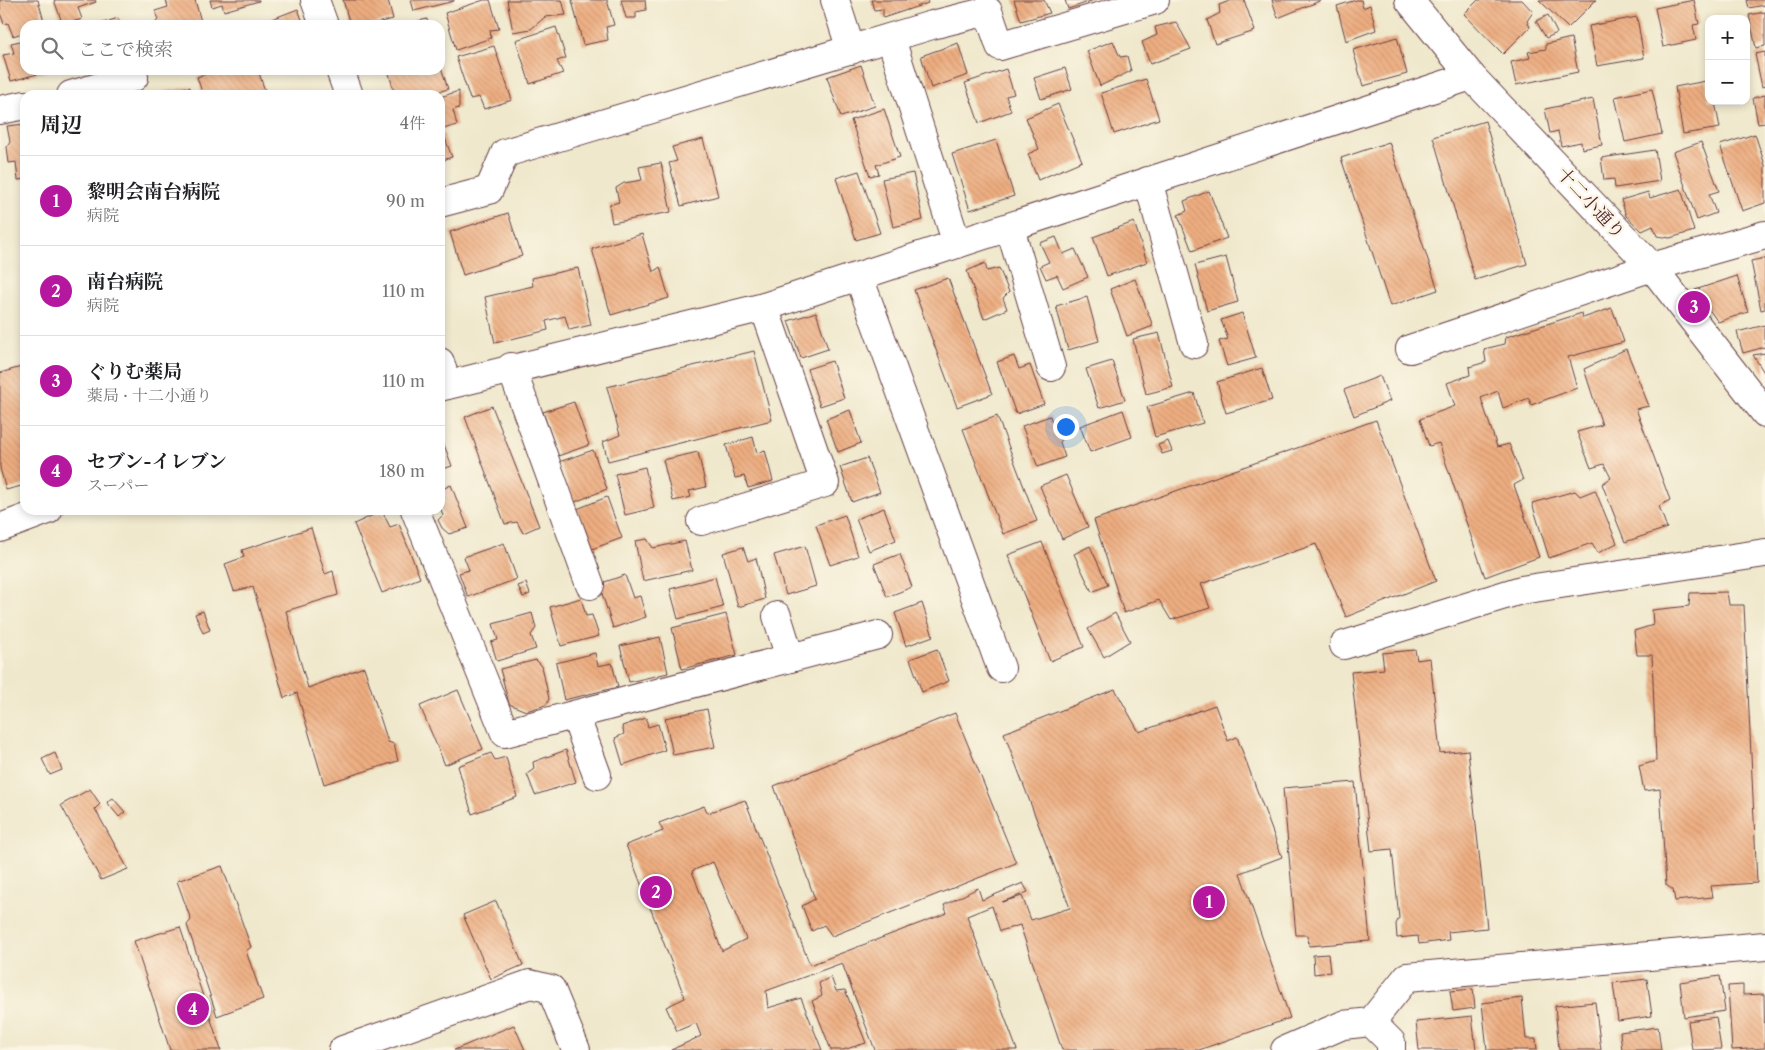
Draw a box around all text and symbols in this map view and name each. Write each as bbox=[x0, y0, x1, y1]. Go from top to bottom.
map controls bbox=[1705, 15, 1750, 105]
button: + bbox=[1705, 15, 1750, 60]
search box bbox=[20, 20, 445, 75]
icon: search bbox=[38, 34, 66, 62]
text: ここで検索 bbox=[78, 38, 173, 61]
button: − bbox=[1705, 60, 1750, 105]
text: 周辺 bbox=[40, 112, 82, 137]
text: 4件 bbox=[400, 113, 425, 133]
street label: 十二小通り bbox=[1552, 163, 1630, 243]
text: 黎明会南台病院 bbox=[87, 180, 220, 203]
text: 1 bbox=[52, 191, 60, 211]
text: 90 m bbox=[386, 191, 425, 211]
text: 病院 bbox=[87, 205, 119, 225]
text: 南台病院 bbox=[87, 270, 163, 293]
text: 2 bbox=[51, 281, 61, 301]
text: 110 m bbox=[382, 281, 425, 301]
pin: 3 bbox=[1678, 288, 1710, 326]
text: 病院 bbox=[87, 295, 119, 315]
text: ぐりむ薬局 bbox=[87, 360, 182, 383]
text: 3 bbox=[51, 371, 61, 391]
text: 110 m bbox=[382, 371, 425, 391]
text: 薬局 · 十二小通り bbox=[87, 385, 212, 405]
your location bbox=[1053, 414, 1079, 440]
text: セブン-イレブン bbox=[87, 450, 227, 473]
text: 4 bbox=[51, 461, 61, 481]
text: 180 m bbox=[379, 461, 425, 481]
text: スーパー bbox=[87, 475, 149, 495]
pin: 2 bbox=[640, 873, 672, 911]
pin: 1 bbox=[1193, 883, 1225, 921]
pin: 4 bbox=[177, 990, 209, 1028]

